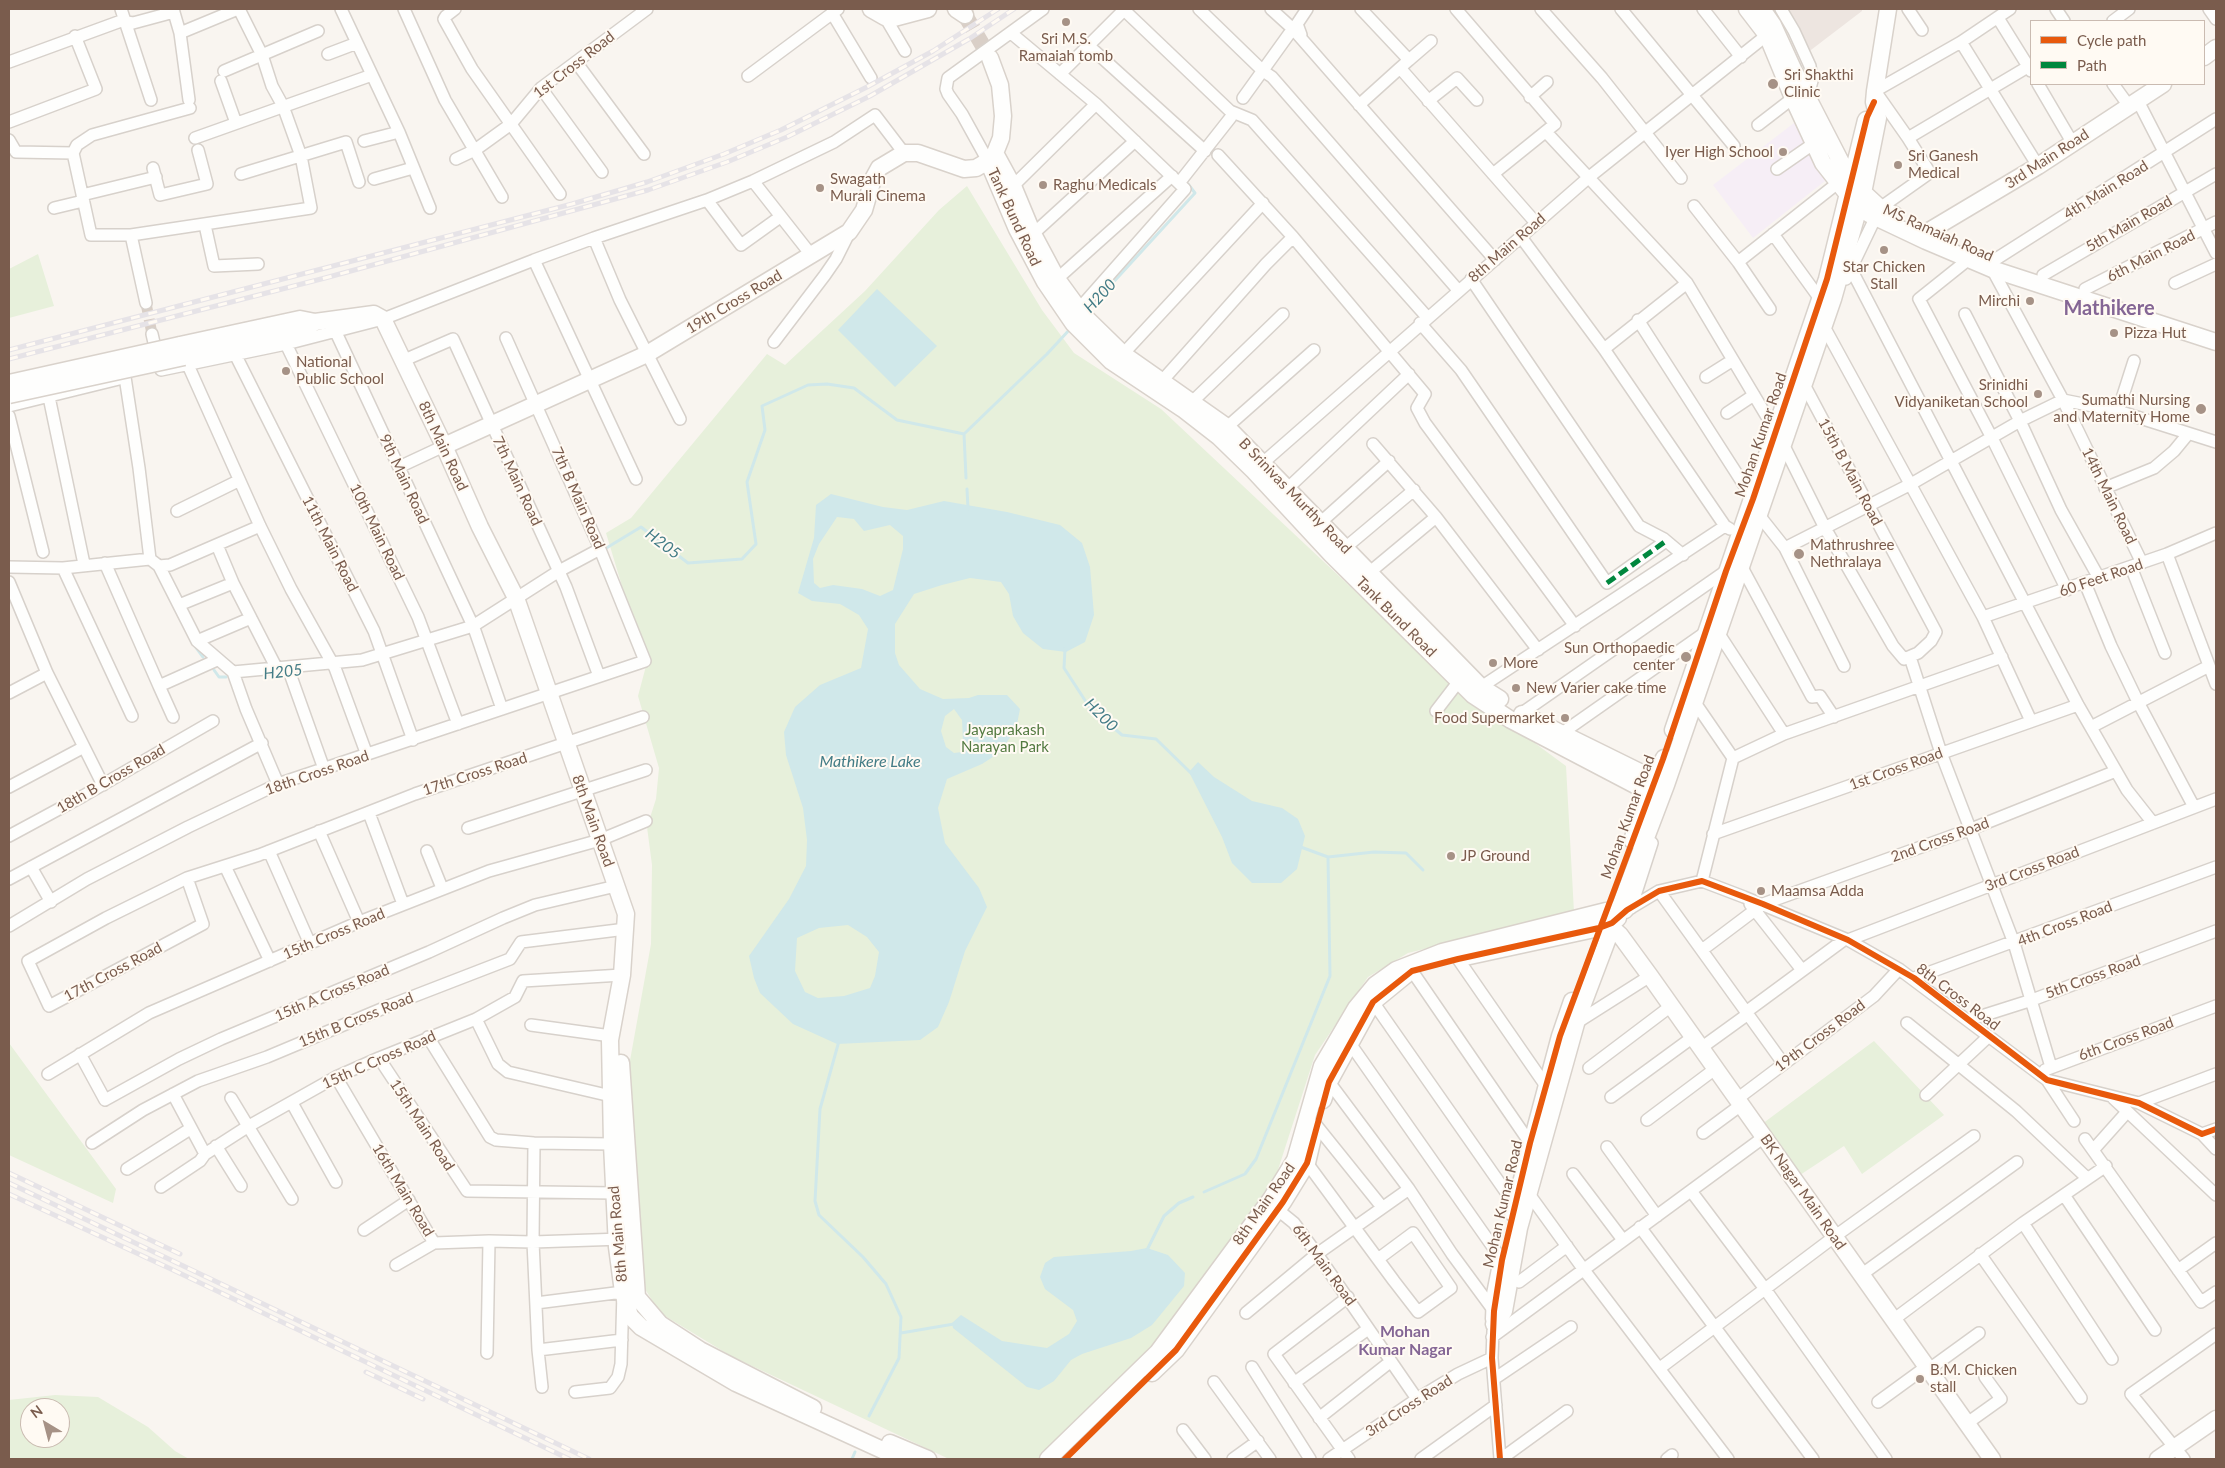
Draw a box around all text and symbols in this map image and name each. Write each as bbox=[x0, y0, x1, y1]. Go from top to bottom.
marker: Sri M.S. Ramaiah tomb bbox=[1060, 16, 1072, 28]
legend bbox=[2030, 20, 2205, 85]
street label: 1st Cross Road bbox=[530, 28, 618, 102]
place label: Sri M.S. Ramaiah tomb bbox=[1019, 30, 1113, 65]
text: Cycle path bbox=[2077, 31, 2146, 49]
text: Path bbox=[2077, 56, 2107, 74]
place label: Sri Shakthi Clinic bbox=[1784, 66, 1854, 101]
marker: Sri Shakthi Clinic bbox=[1766, 77, 1780, 91]
street label: 3rd Main Road bbox=[2002, 125, 2092, 193]
place label: Iyer High School bbox=[1665, 143, 1773, 161]
marker: Iyer High School bbox=[1777, 146, 1789, 158]
place label: Sri Ganesh Medical bbox=[1908, 147, 1978, 182]
street label: 4th Main Road bbox=[2060, 157, 2152, 223]
marker: Sri Ganesh Medical bbox=[1892, 159, 1904, 171]
street label: Tank Bund Road bbox=[983, 165, 1045, 269]
place label: Swagath Murali Cinema bbox=[830, 170, 926, 205]
place label: Raghu Medicals bbox=[1053, 176, 1156, 194]
marker: Raghu Medicals bbox=[1037, 179, 1049, 191]
marker: Swagath Murali Cinema bbox=[814, 182, 826, 194]
street label: 5th Main Road bbox=[2083, 192, 2175, 256]
street label: MS Ramaiah Road bbox=[1880, 201, 1996, 265]
street label: 8th Main Road bbox=[1465, 210, 1549, 286]
street label: 6th Main Road bbox=[2104, 226, 2198, 286]
marker: Star Chicken Stall bbox=[1878, 244, 1890, 256]
place label: Star Chicken Stall bbox=[1843, 258, 1925, 293]
street label: 19th Cross Road bbox=[683, 266, 785, 338]
water label: H200 bbox=[1080, 275, 1120, 317]
place label: Mirchi bbox=[1978, 292, 2020, 310]
marker: Mirchi bbox=[2024, 295, 2036, 307]
district label: Mathikere bbox=[2063, 297, 2155, 321]
place label: Pizza Hut bbox=[2124, 324, 2186, 342]
marker: Pizza Hut bbox=[2108, 327, 2120, 339]
place label: National Public School bbox=[296, 353, 384, 388]
marker: National Public School bbox=[280, 365, 292, 377]
street label: Mohan Kumar Road bbox=[1731, 370, 1791, 500]
place label: Srinidhi Vidyaniketan School bbox=[1895, 376, 2028, 411]
marker: Srinidhi Vidyaniketan School bbox=[2032, 388, 2044, 400]
place label: Sumathi Nursing and Maternity Home bbox=[2053, 391, 2190, 426]
street label: 8th Main Road bbox=[414, 398, 472, 494]
marker: Sumathi Nursing and Maternity Home bbox=[2194, 402, 2208, 416]
street label: 15th B Main Road bbox=[1814, 415, 1886, 529]
street label: 9th Main Road bbox=[375, 431, 433, 527]
street label: 7th Main Road bbox=[488, 433, 546, 529]
street label: B Srinivas Murthy Road bbox=[1235, 434, 1355, 558]
street label: 7th B Main Road bbox=[547, 444, 609, 552]
street label: 14th Main Road bbox=[2078, 445, 2140, 547]
street label: 10th Main Road bbox=[346, 481, 408, 583]
street label: 11th Main Road bbox=[298, 493, 362, 595]
water label: H205 bbox=[642, 525, 684, 563]
place label: Mathrushree Nethralaya bbox=[1810, 536, 1894, 571]
marker: Mathrushree Nethralaya bbox=[1792, 547, 1806, 561]
street label: 60 Feet Road bbox=[2057, 555, 2145, 601]
street label: Tank Bund Road bbox=[1352, 573, 1440, 661]
place label: Sun Orthopaedic center bbox=[1564, 639, 1675, 674]
marker: Sun Orthopaedic center bbox=[1679, 650, 1693, 664]
place label: More bbox=[1503, 654, 1538, 672]
marker: More bbox=[1487, 657, 1499, 669]
water label: H205 bbox=[263, 660, 303, 684]
place label: New Varier cake time bbox=[1526, 679, 1667, 697]
marker: New Varier cake time bbox=[1510, 682, 1522, 694]
water label: H200 bbox=[1080, 694, 1122, 736]
place label: Food Supermarket bbox=[1434, 709, 1555, 727]
marker: Food Supermarket bbox=[1559, 712, 1571, 724]
park label: Jayaprakash Narayan Park bbox=[961, 721, 1049, 756]
street label: 18th B Cross Road bbox=[54, 741, 168, 817]
street label: 1st Cross Road bbox=[1847, 744, 1945, 794]
street label: 18th Cross Road bbox=[263, 747, 371, 799]
street label: 17th Cross Road bbox=[421, 749, 529, 799]
water label: Mathikere Lake bbox=[819, 752, 921, 772]
street label: Mohan Kumar Road bbox=[1597, 753, 1659, 881]
street label: 8th Main Road bbox=[568, 773, 618, 869]
street label: 2nd Cross Road bbox=[1889, 814, 1991, 866]
street label: 3rd Cross Road bbox=[1982, 843, 2082, 895]
place label: JP Ground bbox=[1461, 847, 1530, 865]
marker: JP Ground bbox=[1445, 850, 1457, 862]
place label: Maamsa Adda bbox=[1771, 882, 1864, 900]
marker: Maamsa Adda bbox=[1755, 885, 1767, 897]
street label: 4th Cross Road bbox=[2015, 898, 2115, 950]
street label: 15th Cross Road bbox=[280, 904, 388, 964]
street label: 17th Cross Road bbox=[61, 939, 165, 1005]
street label: 5th Cross Road bbox=[2043, 951, 2143, 1003]
street label: 8th Cross Road bbox=[1913, 960, 2003, 1034]
street label: 15th A Cross Road bbox=[272, 961, 392, 1025]
street label: 15th B Cross Road bbox=[296, 989, 416, 1051]
street label: 19th Cross Road bbox=[1771, 996, 1869, 1076]
street label: 6th Cross Road bbox=[2076, 1013, 2176, 1065]
street label: 15th C Cross Road bbox=[319, 1027, 439, 1093]
street label: 15th Main Road bbox=[386, 1076, 458, 1174]
street label: BK Nagar Main Road bbox=[1756, 1131, 1850, 1253]
street label: Mohan Kumar Road bbox=[1480, 1138, 1526, 1270]
street label: 16th Main Road bbox=[368, 1140, 438, 1240]
street label: 8th Main Road bbox=[1229, 1159, 1299, 1249]
street label: 8th Main Road bbox=[605, 1185, 631, 1283]
street label: 6th Main Road bbox=[1288, 1221, 1360, 1309]
district label: Mohan Kumar Nagar bbox=[1358, 1322, 1452, 1360]
place label: B.M. Chicken stall bbox=[1930, 1361, 2017, 1396]
street label: 3rd Cross Road bbox=[1362, 1371, 1456, 1441]
marker: B.M. Chicken stall bbox=[1914, 1373, 1926, 1385]
north arrow bbox=[20, 1398, 70, 1448]
text: N bbox=[27, 1401, 46, 1421]

